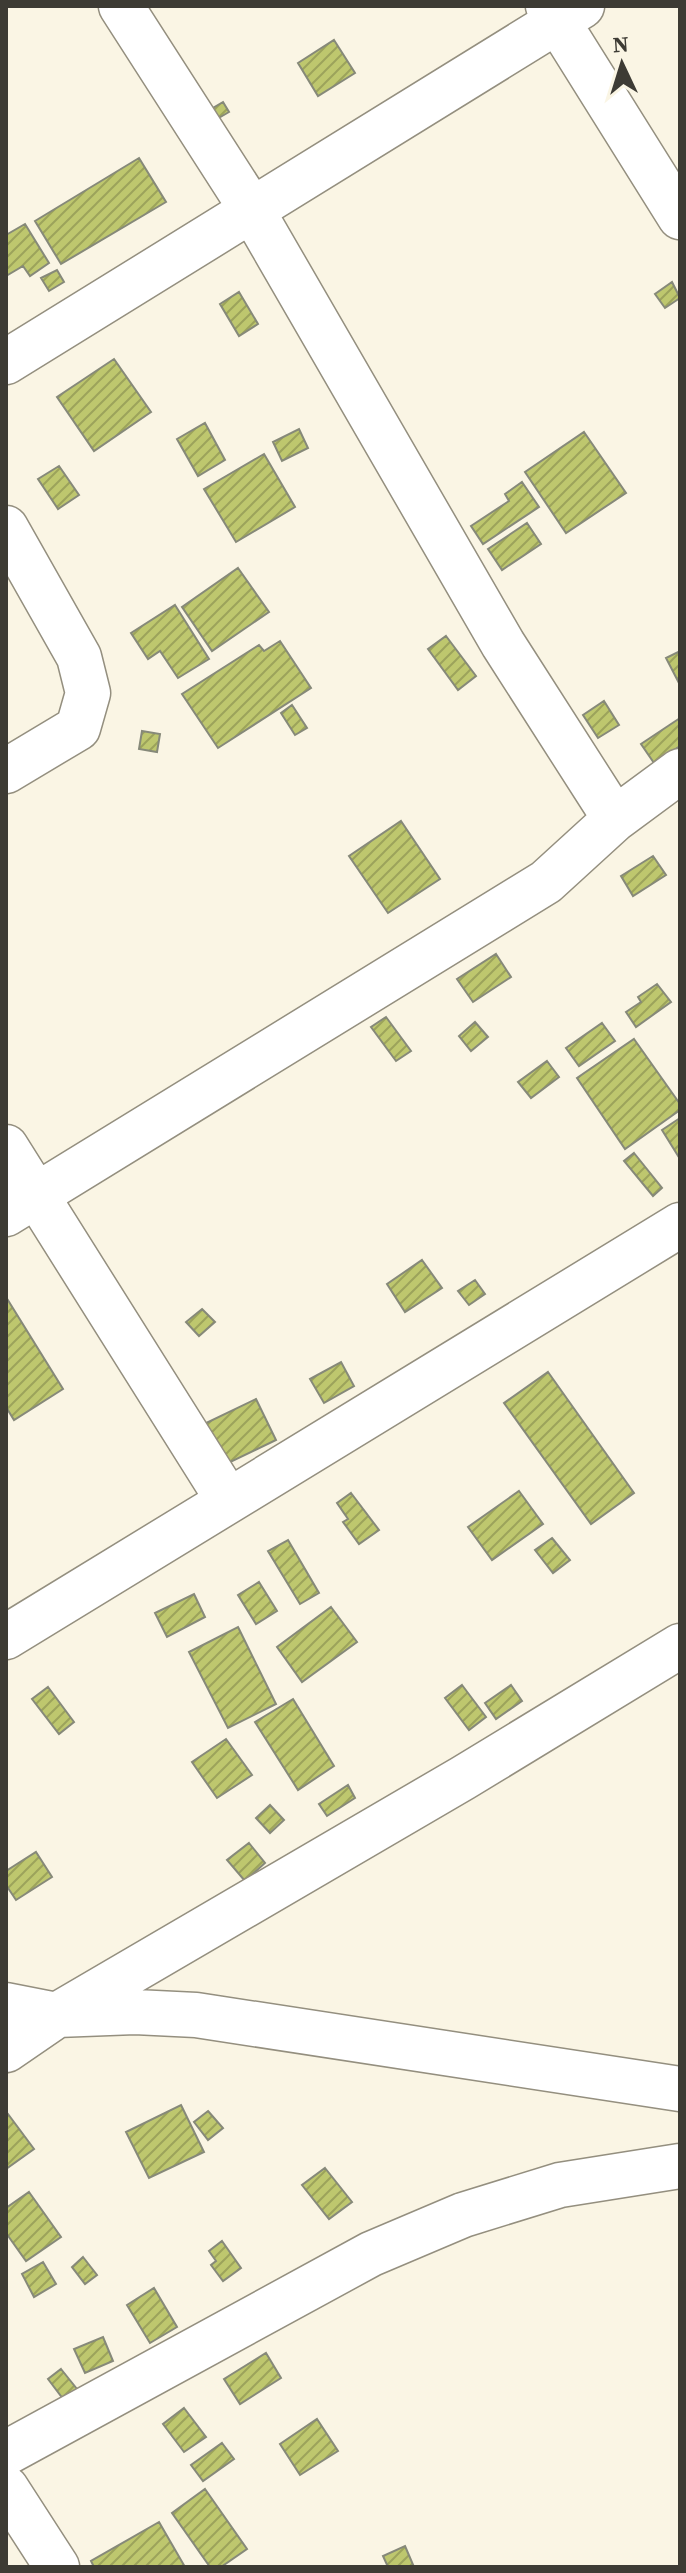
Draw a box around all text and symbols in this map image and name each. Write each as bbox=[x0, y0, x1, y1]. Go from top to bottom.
north arrow bbox=[582, 24, 662, 104]
text: N bbox=[612, 29, 630, 60]

